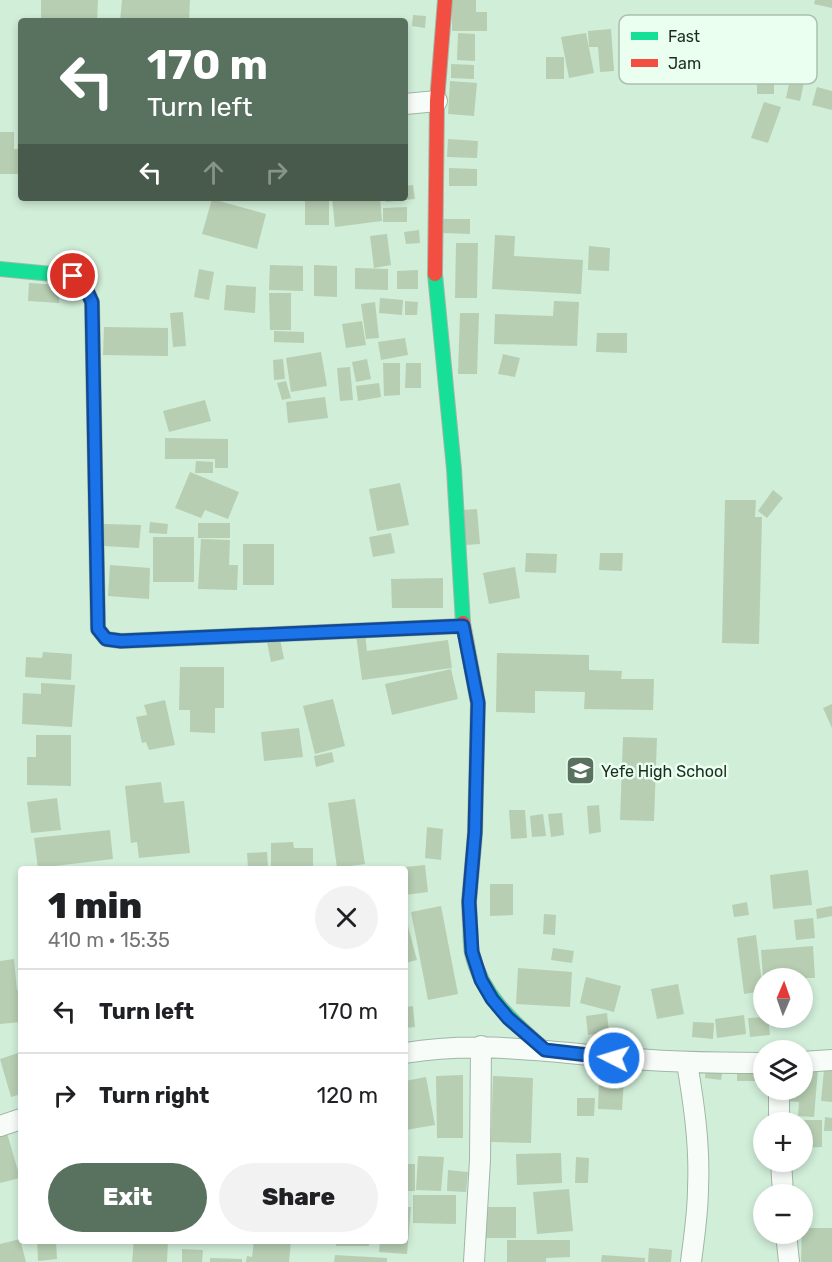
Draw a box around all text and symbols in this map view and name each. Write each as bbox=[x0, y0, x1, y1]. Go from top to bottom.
legend bbox=[619, 15, 817, 84]
text: Fast bbox=[668, 27, 700, 46]
text: 170 m bbox=[147, 40, 268, 90]
icon: left bbox=[48, 42, 126, 120]
text: Jam bbox=[668, 54, 701, 73]
text: Turn left bbox=[147, 91, 252, 123]
icon: left bbox=[134, 156, 167, 189]
icon: ahead bbox=[197, 156, 230, 189]
icon: right bbox=[260, 156, 293, 189]
pin bbox=[47, 250, 98, 301]
icon: arrive bbox=[56, 259, 89, 292]
school or university icon: Yefe High School bbox=[564, 755, 596, 787]
place label: Yefe High School bbox=[601, 762, 727, 781]
text: 1 min bbox=[48, 884, 142, 927]
button: close bbox=[315, 886, 378, 949]
text: 410 m · 15:35 bbox=[48, 928, 170, 952]
north arrow bbox=[753, 968, 813, 1028]
map controls bbox=[753, 968, 813, 1244]
icon: left bbox=[48, 995, 81, 1028]
text: Turn left bbox=[99, 998, 194, 1025]
text: 170 m bbox=[318, 998, 378, 1025]
position arrow bbox=[582, 1026, 646, 1090]
button: layers bbox=[753, 1040, 813, 1100]
icon: right bbox=[48, 1079, 81, 1112]
text: Turn right bbox=[99, 1082, 209, 1109]
text: 120 m bbox=[317, 1082, 378, 1109]
button: + bbox=[753, 1112, 813, 1172]
button: Exit bbox=[48, 1163, 207, 1232]
button: Share bbox=[219, 1163, 378, 1232]
button: − bbox=[753, 1184, 813, 1244]

